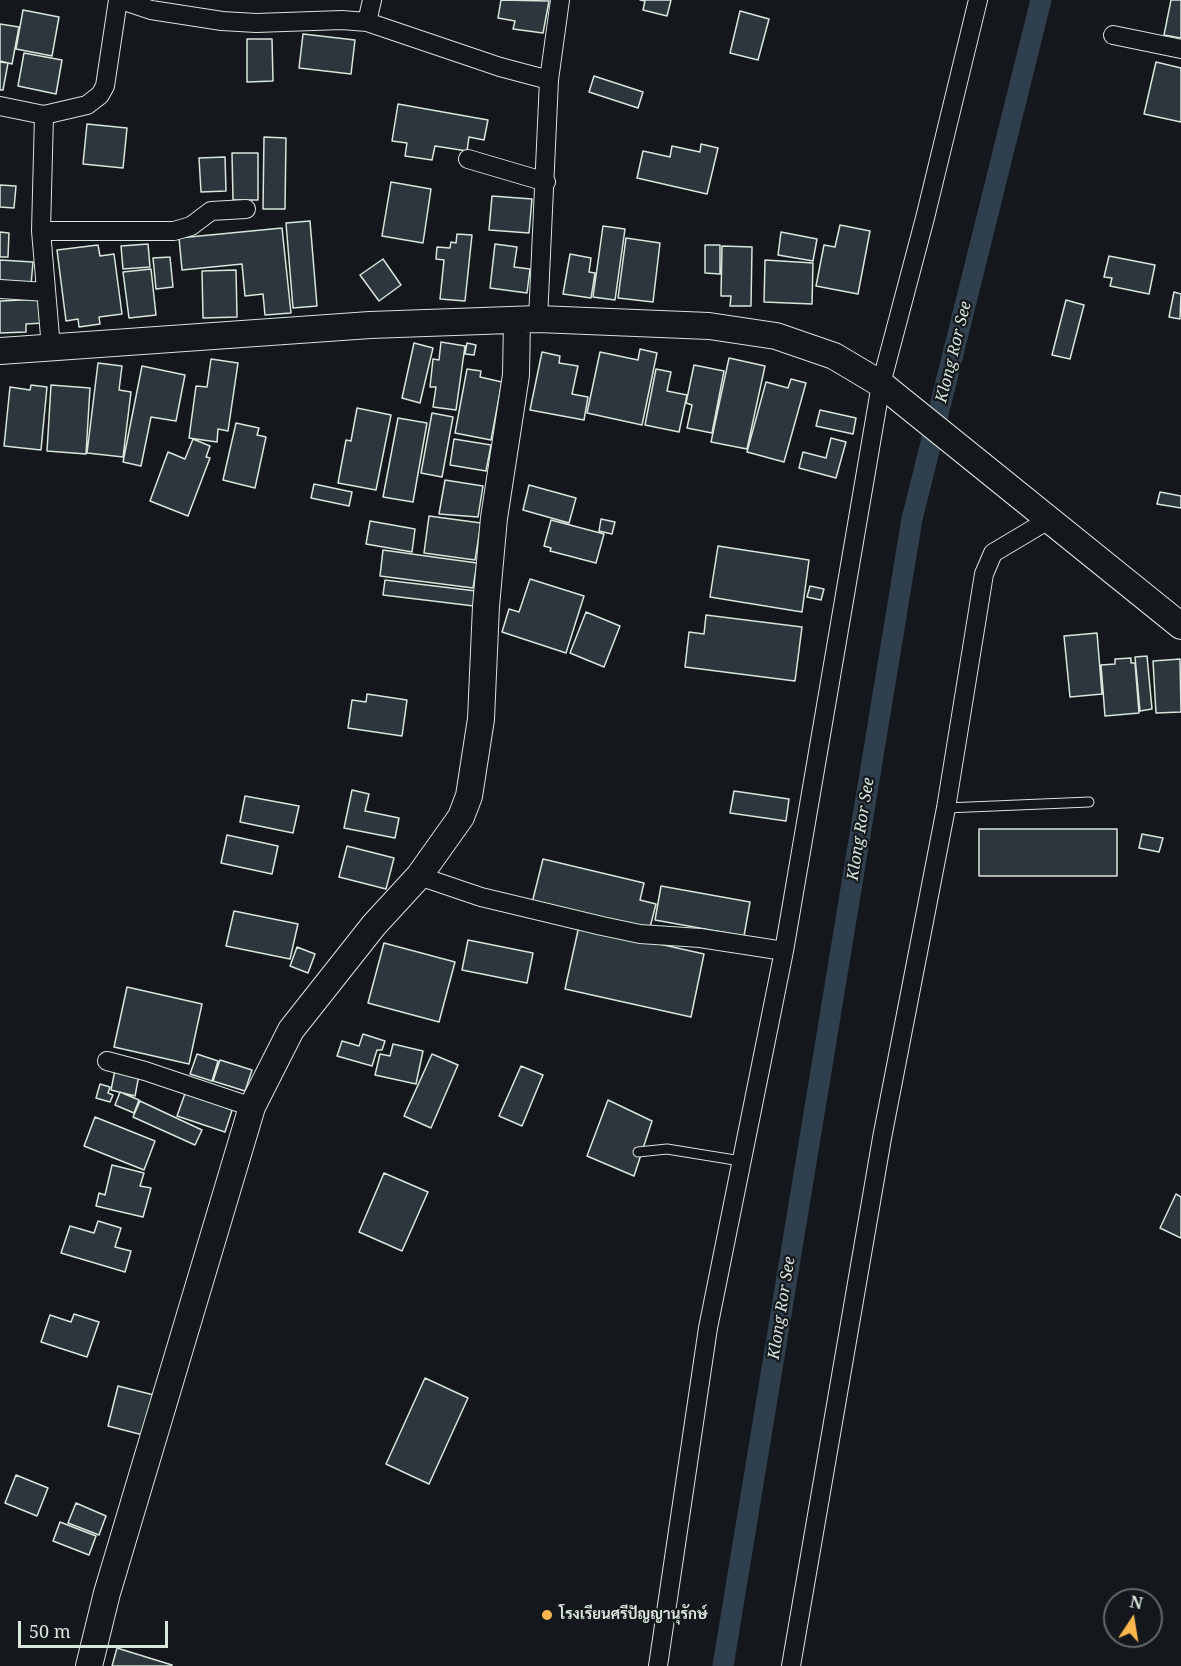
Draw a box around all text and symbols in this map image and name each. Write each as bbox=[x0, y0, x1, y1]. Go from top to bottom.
water label: Klong Ror See bbox=[932, 299, 976, 405]
water label: Klong Ror See bbox=[843, 776, 879, 882]
water label: Klong Ror See bbox=[764, 1255, 800, 1361]
north arrow bbox=[1103, 1588, 1163, 1648]
text: N bbox=[1128, 1590, 1145, 1614]
place label: โรงเรียนศรีปัญญานุรักษ์ bbox=[559, 1606, 708, 1624]
marker: โรงเรียนศรีปัญญานุรักษ์ bbox=[540, 1608, 554, 1622]
scale bar bbox=[21, 1609, 171, 1647]
text: 50 m bbox=[29, 1619, 71, 1643]

